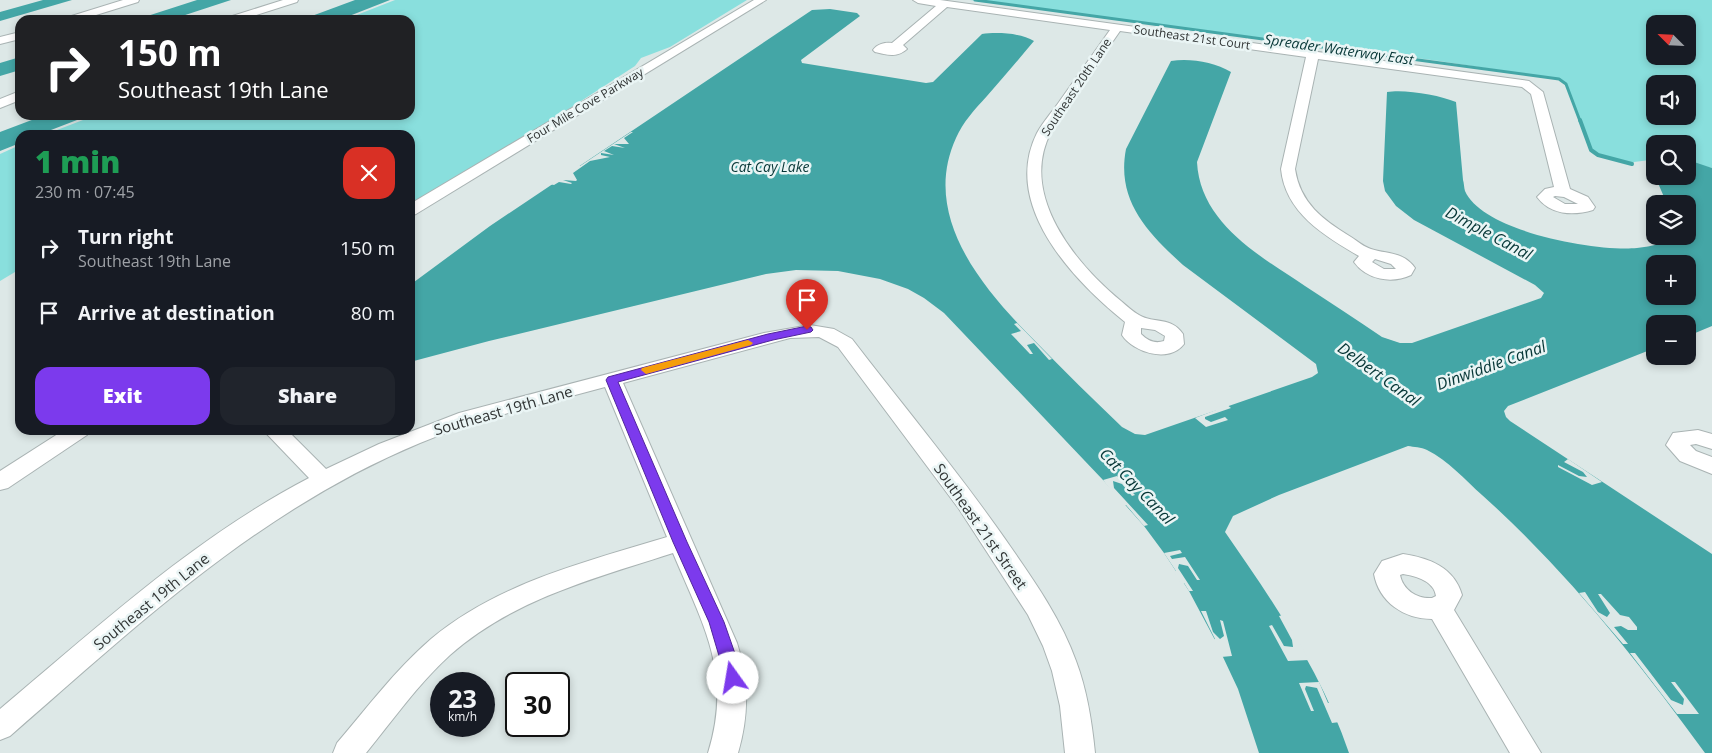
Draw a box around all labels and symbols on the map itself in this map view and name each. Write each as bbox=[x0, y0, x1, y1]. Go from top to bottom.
north arrow bbox=[1646, 15, 1696, 65]
street label: Southeast 21st Court bbox=[1133, 20, 1251, 54]
water label: Spreader Waterway East bbox=[1263, 29, 1416, 69]
street label: Southeast 20th Lane bbox=[1037, 34, 1115, 139]
street label: Four Mile Cove Parkway bbox=[524, 63, 647, 147]
water label: Cat Cay Lake bbox=[730, 157, 810, 176]
water label: Dimple Canal bbox=[1442, 201, 1537, 265]
pin bbox=[786, 279, 828, 330]
water label: Dinwiddie Canal bbox=[1433, 335, 1550, 395]
water label: Delbert Canal bbox=[1334, 337, 1425, 412]
street label: Southeast 19th Lane bbox=[431, 381, 575, 439]
water label: Cat Cay Canal bbox=[1095, 443, 1180, 530]
street label: Southeast 21st Street bbox=[930, 459, 1032, 593]
street label: Southeast 19th Lane bbox=[89, 548, 213, 654]
position arrow bbox=[706, 651, 758, 703]
speed limit sign: 30 bbox=[505, 672, 570, 737]

